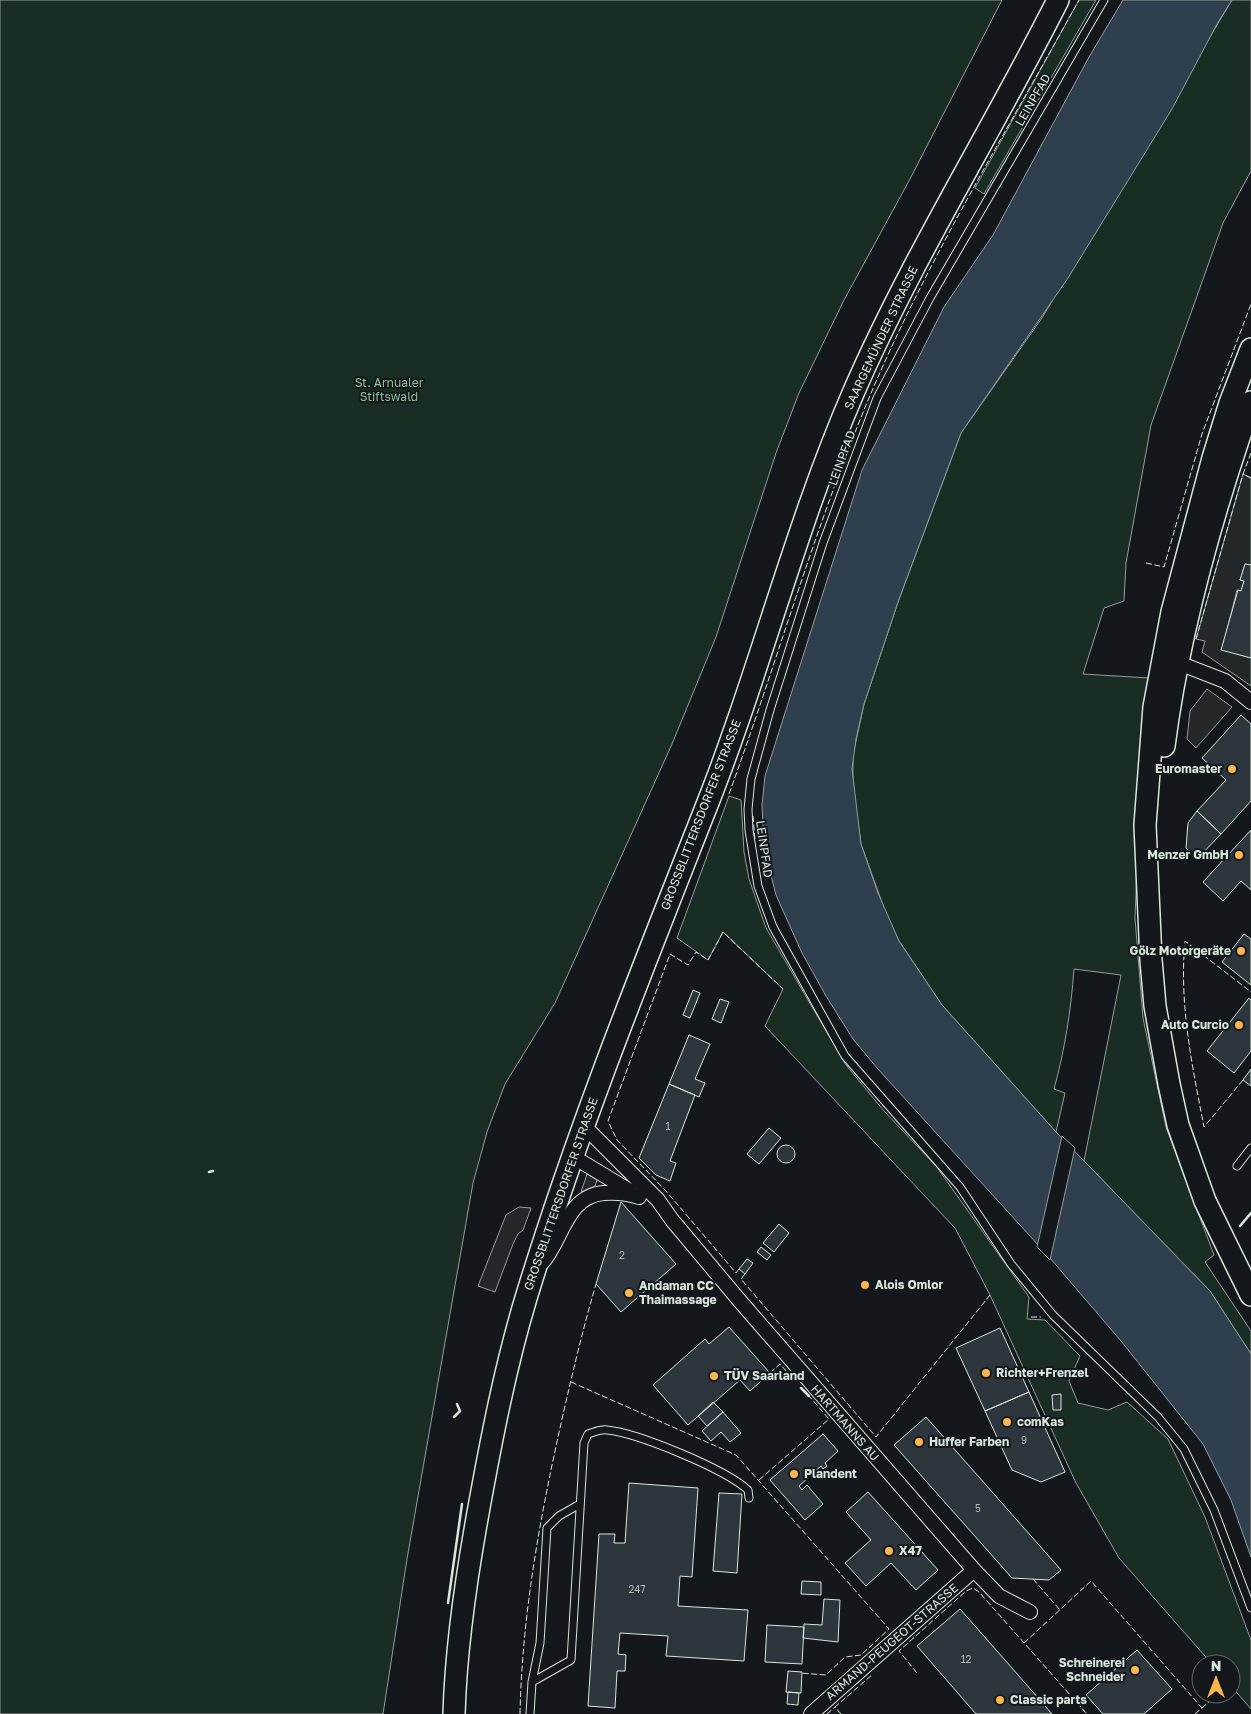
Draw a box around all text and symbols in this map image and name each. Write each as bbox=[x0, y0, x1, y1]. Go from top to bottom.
street label: LEINPFAD bbox=[1012, 71, 1054, 129]
street label: SAARGEMÜNDER STRASSE bbox=[841, 264, 920, 412]
park label: St. Arnualer Stiftswald bbox=[355, 375, 424, 404]
street label: LEINPFAD bbox=[825, 428, 858, 488]
street label: GROSSBLITTERSDORFER STRASSE bbox=[657, 717, 744, 912]
place label: Euromaster bbox=[1155, 761, 1222, 776]
marker: Euromaster bbox=[1226, 763, 1238, 775]
street label: LEINPFAD bbox=[753, 819, 776, 879]
place label: Menzer GmbH bbox=[1147, 847, 1229, 862]
marker: Menzer GmbH bbox=[1233, 849, 1245, 861]
place label: Gölz Motorgeräte bbox=[1130, 943, 1231, 958]
marker: Gölz Motorgeräte bbox=[1235, 945, 1247, 957]
place label: Auto Curcio bbox=[1161, 1017, 1229, 1032]
marker: Auto Curcio bbox=[1233, 1019, 1245, 1031]
street label: GROSSBLITTERSDORFER STRASSE bbox=[520, 1095, 601, 1292]
house number: 1 bbox=[666, 1120, 671, 1132]
house number: 2 bbox=[619, 1249, 625, 1261]
place label: Alois Omlor bbox=[875, 1277, 943, 1292]
place label: Andaman CC Thaimassage bbox=[639, 1278, 717, 1307]
marker: Alois Omlor bbox=[859, 1279, 871, 1291]
marker: Andaman CC Thaimassage bbox=[623, 1287, 635, 1299]
place label: Richter+Frenzel bbox=[996, 1365, 1088, 1380]
marker: Richter+Frenzel bbox=[980, 1367, 992, 1379]
place label: TÜV Saarland bbox=[724, 1368, 804, 1383]
marker: TÜV Saarland bbox=[708, 1370, 720, 1382]
street label: HARTMANNS AU bbox=[808, 1381, 883, 1464]
place label: comKas bbox=[1017, 1414, 1064, 1429]
marker: comKas bbox=[1001, 1416, 1013, 1428]
place label: Huffer Farben bbox=[929, 1434, 1009, 1449]
house number: 9 bbox=[1021, 1434, 1027, 1446]
marker: Huffer Farben bbox=[913, 1436, 925, 1448]
place label: Plandent bbox=[804, 1466, 857, 1481]
marker: Plandent bbox=[788, 1468, 800, 1480]
house number: 5 bbox=[975, 1502, 981, 1514]
place label: X47 bbox=[899, 1543, 922, 1558]
marker: X47 bbox=[883, 1545, 895, 1557]
street label: ARMAND-PEUGEOT-STRASSE bbox=[822, 1580, 961, 1703]
house number: 247 bbox=[628, 1583, 646, 1595]
house number: 12 bbox=[961, 1653, 972, 1665]
north arrow bbox=[1191, 1654, 1241, 1704]
place label: Schreinerei Schneider bbox=[1059, 1655, 1125, 1684]
text: N bbox=[1211, 1657, 1221, 1674]
marker: Schreinerei Schneider bbox=[1129, 1664, 1141, 1676]
place label: Classic parts bbox=[1010, 1692, 1087, 1707]
marker: Classic parts bbox=[994, 1694, 1006, 1706]

